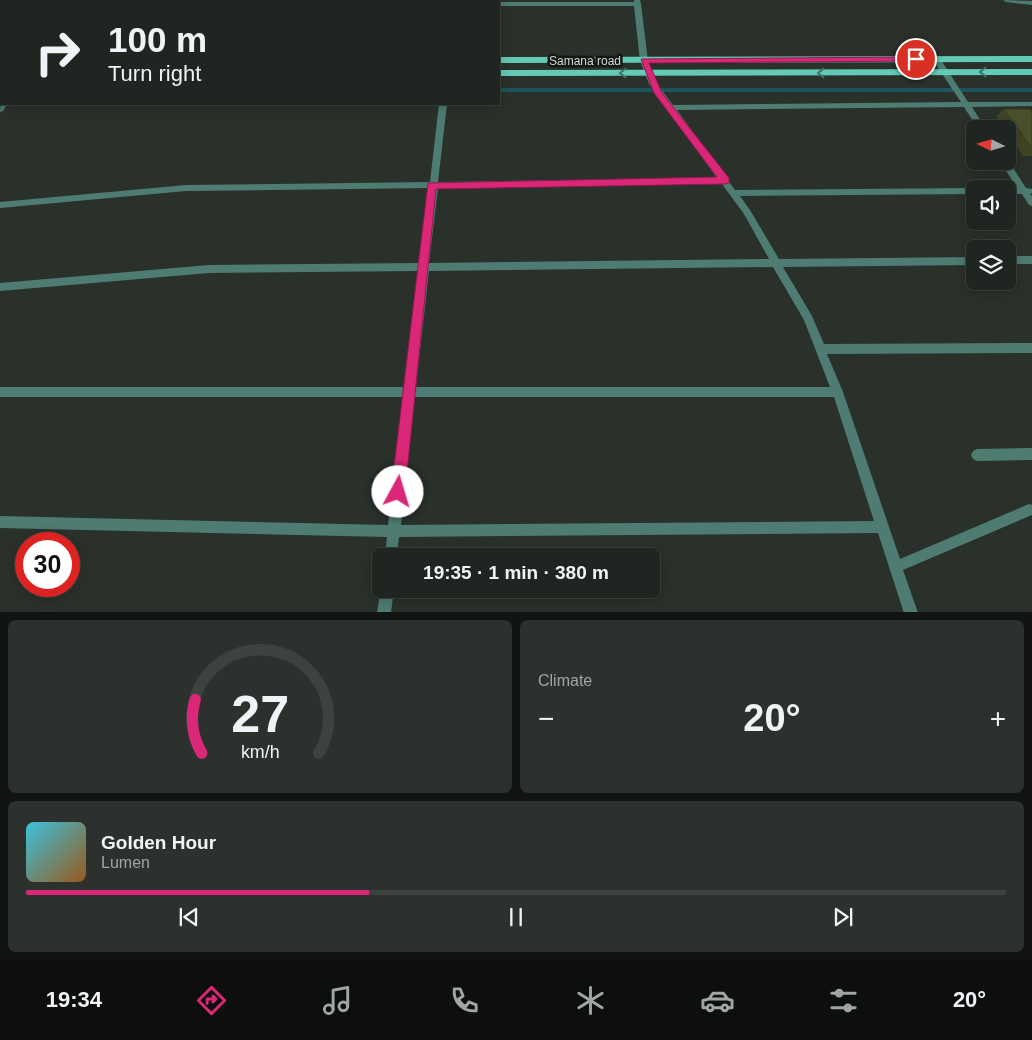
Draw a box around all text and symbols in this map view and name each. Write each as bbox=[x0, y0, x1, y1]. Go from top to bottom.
icon: right bbox=[25, 20, 90, 85]
text: 100 m bbox=[108, 20, 207, 59]
pin bbox=[895, 38, 937, 80]
icon: arrive bbox=[902, 45, 930, 73]
street label: Samana road bbox=[549, 54, 621, 68]
text: Turn right bbox=[108, 61, 201, 86]
one-way arrow bbox=[979, 67, 987, 78]
one-way arrow bbox=[619, 68, 627, 78]
one-way arrow bbox=[817, 68, 824, 78]
north arrow bbox=[966, 120, 1016, 170]
map controls bbox=[966, 120, 1016, 290]
button: sound bbox=[966, 180, 1016, 230]
button: layers bbox=[966, 240, 1016, 290]
position arrow bbox=[371, 465, 423, 517]
speed limit sign: 30 bbox=[15, 532, 80, 597]
text: 19:35 · 1 min · 380 m bbox=[423, 562, 609, 583]
text: Climate bbox=[538, 672, 592, 689]
text: 27 bbox=[231, 685, 289, 743]
text: 20° bbox=[743, 697, 801, 739]
text: − bbox=[538, 703, 554, 734]
text: + bbox=[990, 703, 1006, 734]
text: km/h bbox=[241, 742, 279, 762]
text: Golden Hour bbox=[101, 832, 216, 853]
text: Lumen bbox=[101, 854, 150, 871]
icon: previous bbox=[175, 903, 203, 931]
icon: pause bbox=[502, 903, 530, 931]
icon: next bbox=[829, 903, 857, 931]
icon: directions bbox=[194, 983, 229, 1018]
icon: music bbox=[320, 983, 355, 1018]
icon: phone bbox=[447, 983, 482, 1018]
icon: climate bbox=[573, 983, 608, 1018]
icon: car bbox=[700, 983, 735, 1018]
icon: filters bbox=[826, 983, 861, 1018]
text: 19:34 bbox=[46, 987, 102, 1012]
text: 20° bbox=[953, 987, 986, 1012]

